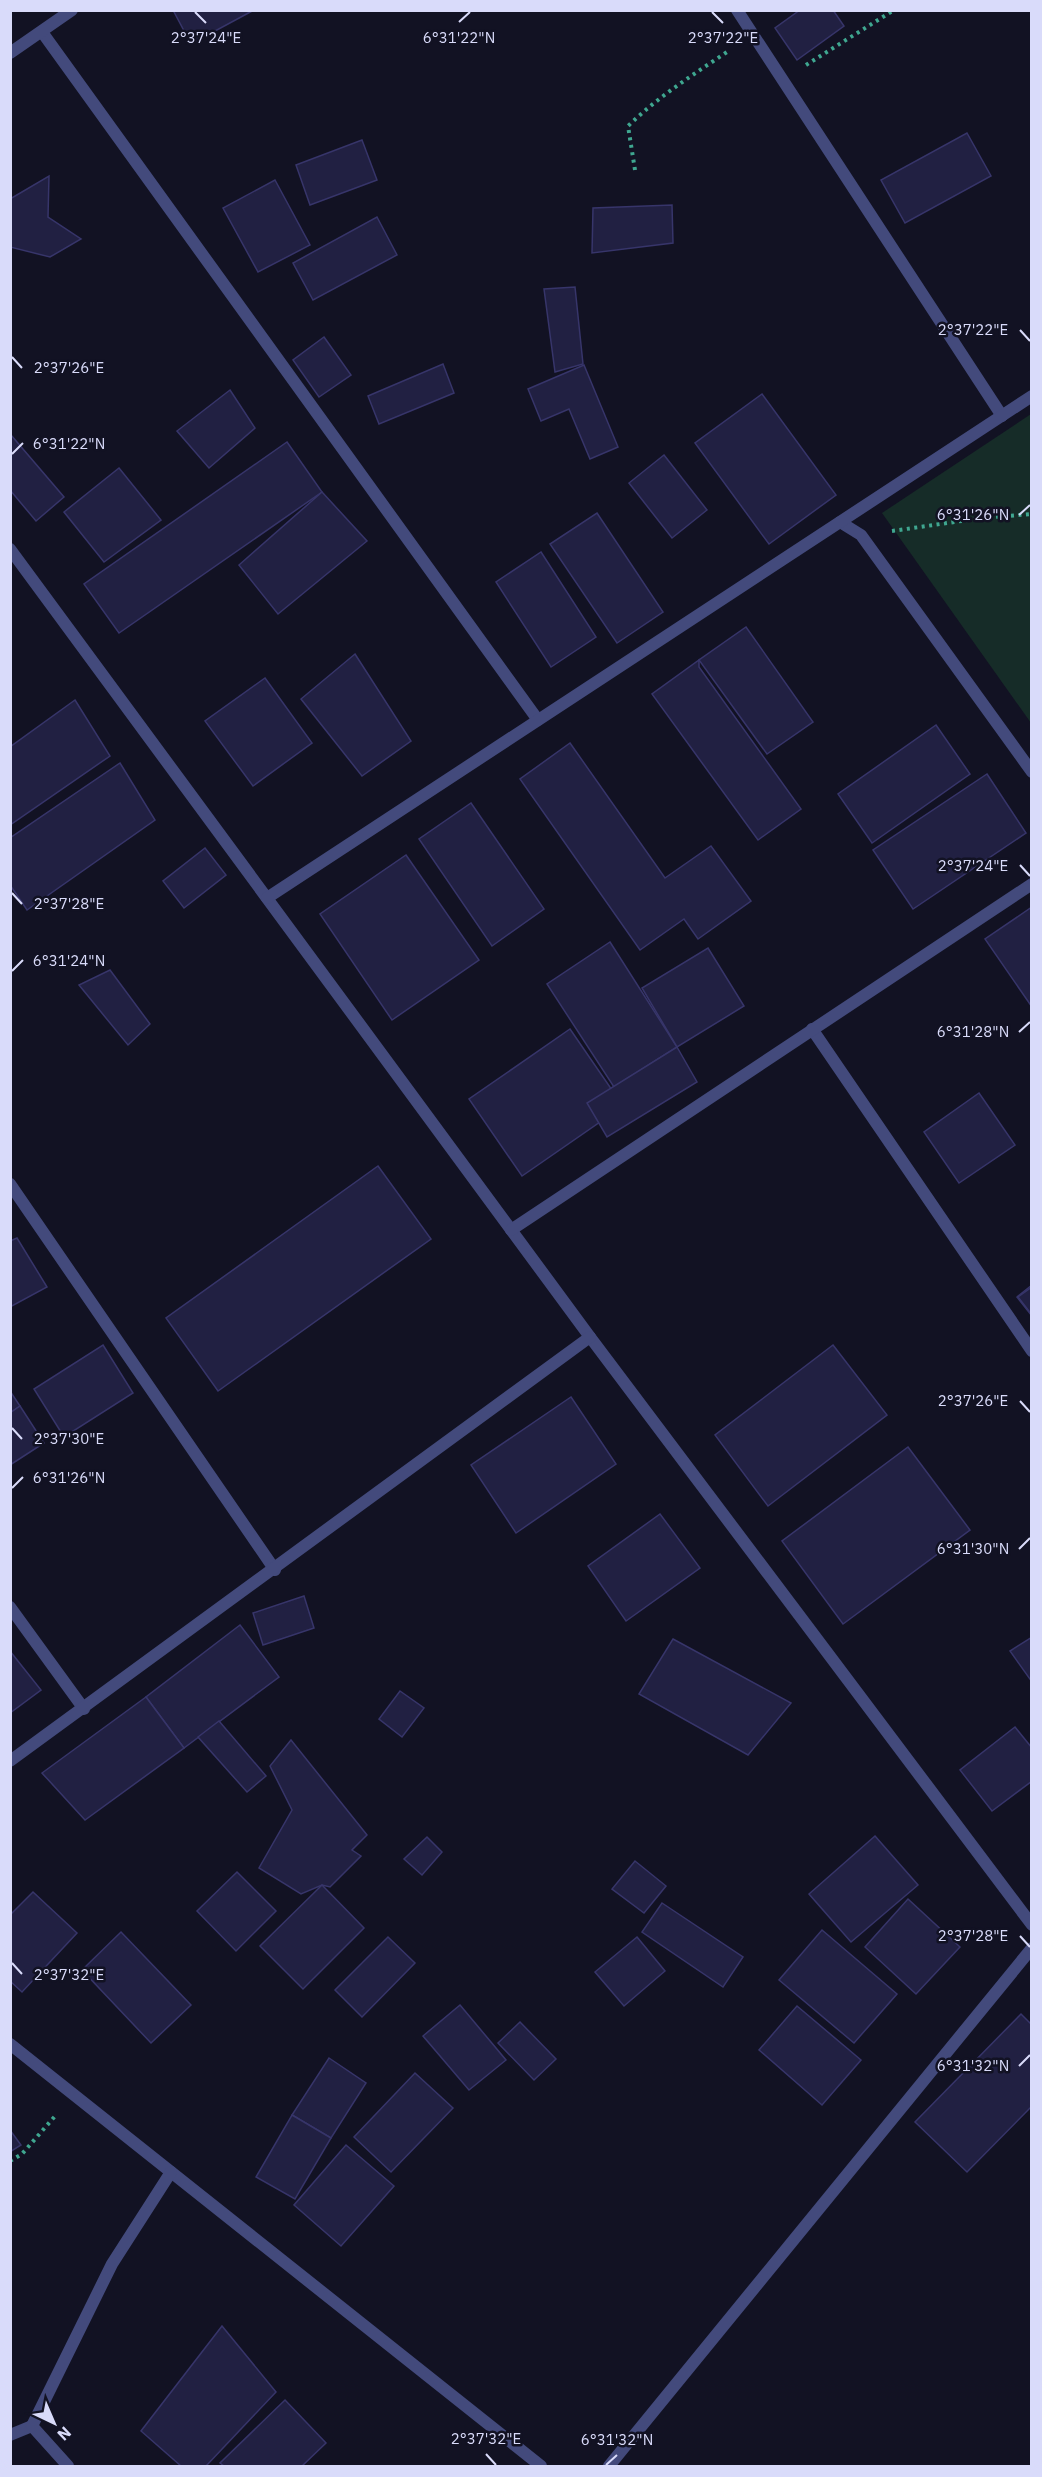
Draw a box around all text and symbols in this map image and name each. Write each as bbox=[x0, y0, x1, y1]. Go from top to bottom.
text: 2°37'24"E bbox=[171, 28, 241, 47]
text: 6°31'22"N bbox=[423, 28, 495, 47]
text: 2°37'22"E bbox=[688, 28, 758, 47]
text: 2°37'22"E bbox=[938, 320, 1008, 339]
text: 2°37'26"E bbox=[34, 358, 104, 377]
text: 6°31'22"N bbox=[33, 434, 105, 453]
text: 6°31'26"N bbox=[937, 505, 1009, 524]
text: 2°37'24"E bbox=[938, 856, 1008, 875]
text: 2°37'28"E bbox=[34, 894, 104, 913]
text: 6°31'24"N bbox=[33, 951, 105, 970]
text: 6°31'28"N bbox=[937, 1022, 1009, 1041]
text: 2°37'26"E bbox=[938, 1391, 1008, 1410]
text: 2°37'30"E bbox=[34, 1429, 104, 1448]
text: 6°31'26"N bbox=[33, 1468, 105, 1487]
text: 6°31'30"N bbox=[937, 1539, 1009, 1558]
text: 2°37'28"E bbox=[938, 1926, 1008, 1945]
text: 2°37'32"E bbox=[34, 1965, 104, 1984]
text: 6°31'32"N bbox=[937, 2056, 1009, 2075]
north arrow bbox=[24, 2393, 84, 2453]
text: N bbox=[53, 2423, 76, 2445]
text: 2°37'32"E bbox=[451, 2429, 521, 2448]
text: 6°31'32"N bbox=[581, 2430, 653, 2449]

